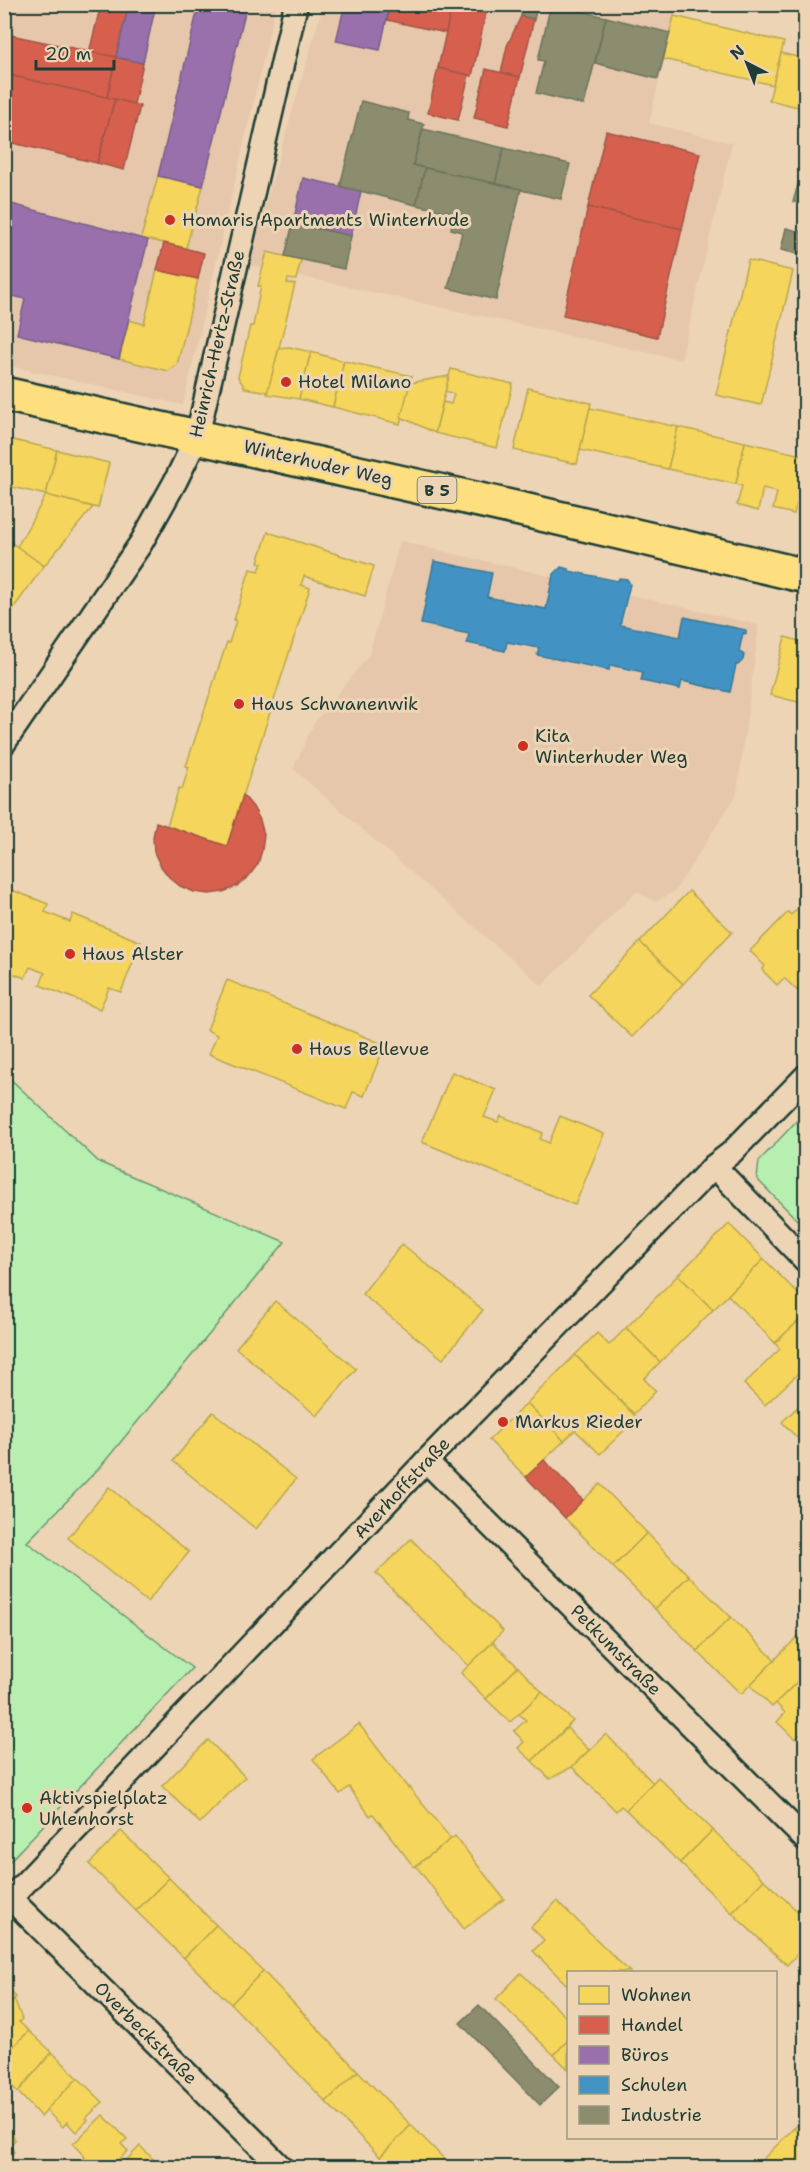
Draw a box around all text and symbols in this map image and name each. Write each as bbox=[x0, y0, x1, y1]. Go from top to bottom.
scale bar bbox=[36, 33, 114, 71]
north arrow bbox=[717, 33, 777, 93]
text: N bbox=[726, 40, 749, 64]
text: 20 m bbox=[45, 42, 91, 66]
place label: Homaris Apartments Winterhude bbox=[182, 208, 469, 232]
marker: Homaris Apartments Winterhude bbox=[163, 213, 177, 227]
street label: Heinrich-Hertz-Straße bbox=[184, 248, 250, 440]
place label: Hotel Milano bbox=[298, 370, 411, 394]
marker: Hotel Milano bbox=[279, 375, 293, 389]
street label: Winterhuder Weg bbox=[241, 434, 395, 492]
road number: B 5 bbox=[418, 477, 456, 503]
place label: Haus Schwanenwik bbox=[251, 692, 418, 716]
marker: Haus Schwanenwik bbox=[232, 697, 246, 711]
place label: Kita Winterhuder Weg bbox=[535, 724, 687, 769]
marker: Kita Winterhuder Weg bbox=[516, 739, 530, 753]
place label: Haus Alster bbox=[82, 942, 184, 966]
marker: Haus Alster bbox=[63, 947, 77, 961]
place label: Haus Bellevue bbox=[309, 1037, 429, 1061]
marker: Haus Bellevue bbox=[290, 1042, 304, 1056]
place label: Markus Rieder bbox=[515, 1410, 643, 1434]
marker: Markus Rieder bbox=[496, 1415, 510, 1429]
street label: Averhoffstraße bbox=[349, 1432, 455, 1544]
street label: Petkumstraße bbox=[565, 1599, 667, 1701]
place label: Aktivspielplatz Uhlenhorst bbox=[39, 1786, 168, 1831]
marker: Aktivspielplatz Uhlenhorst bbox=[20, 1801, 34, 1815]
legend bbox=[567, 1971, 777, 2139]
street label: Overbeckstraße bbox=[89, 1976, 203, 2090]
text: Wohnen bbox=[621, 1983, 691, 2007]
text: Handel bbox=[621, 2013, 683, 2037]
text: Büros bbox=[621, 2043, 669, 2067]
text: Schulen bbox=[621, 2073, 687, 2097]
text: Industrie bbox=[621, 2103, 702, 2127]

